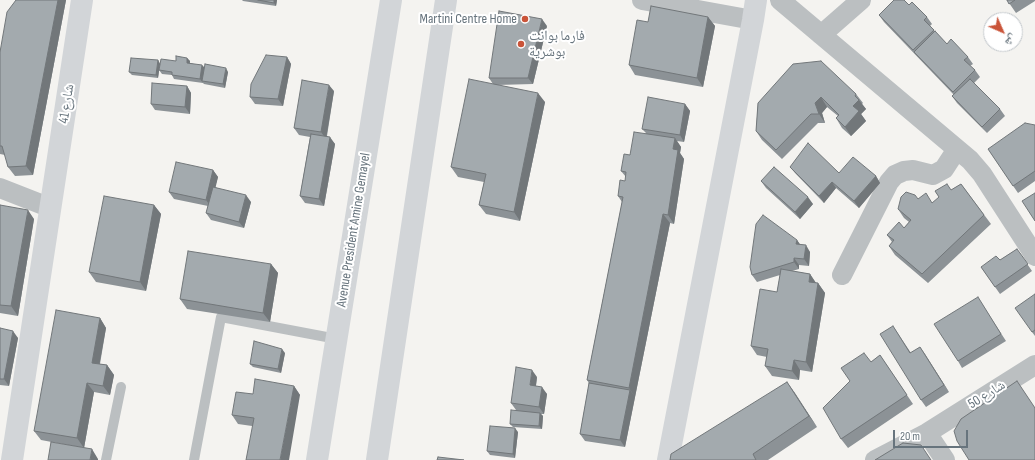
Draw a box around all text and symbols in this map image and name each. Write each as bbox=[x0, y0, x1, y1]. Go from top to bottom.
place label: Martini Centre Home bbox=[420, 11, 517, 27]
north arrow bbox=[983, 12, 1023, 52]
marker: Martini Centre Home bbox=[520, 14, 530, 24]
place label: فارما بوانت بوشرية bbox=[529, 28, 585, 60]
text: ش bbox=[1002, 31, 1020, 49]
marker: فارما بوانت بوشرية bbox=[516, 39, 526, 49]
street label: شارع 41 bbox=[56, 83, 78, 125]
street label: Avenue President Amine Gemayel bbox=[334, 152, 374, 308]
street label: شارع 50 bbox=[965, 377, 1009, 413]
scale bar bbox=[895, 422, 970, 448]
text: 20 m bbox=[900, 429, 920, 444]

